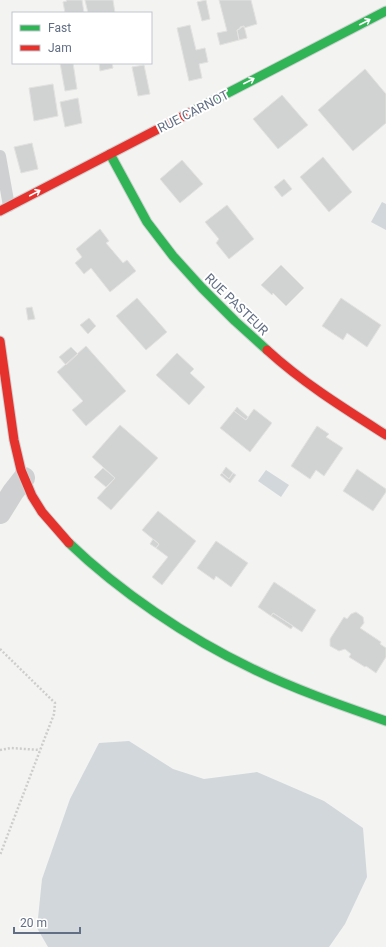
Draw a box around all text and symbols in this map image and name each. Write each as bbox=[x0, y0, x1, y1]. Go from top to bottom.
legend bbox=[12, 12, 152, 64]
one-way arrow bbox=[359, 18, 371, 25]
text: Fast bbox=[48, 21, 71, 35]
text: Jam bbox=[48, 41, 72, 55]
one-way arrow bbox=[243, 77, 255, 85]
street label: RUE CARNOT bbox=[155, 87, 232, 136]
one-way arrow bbox=[28, 188, 40, 196]
street label: RUE PASTEUR bbox=[202, 270, 271, 338]
scale bar bbox=[14, 909, 80, 935]
text: 20 m bbox=[20, 916, 47, 930]

